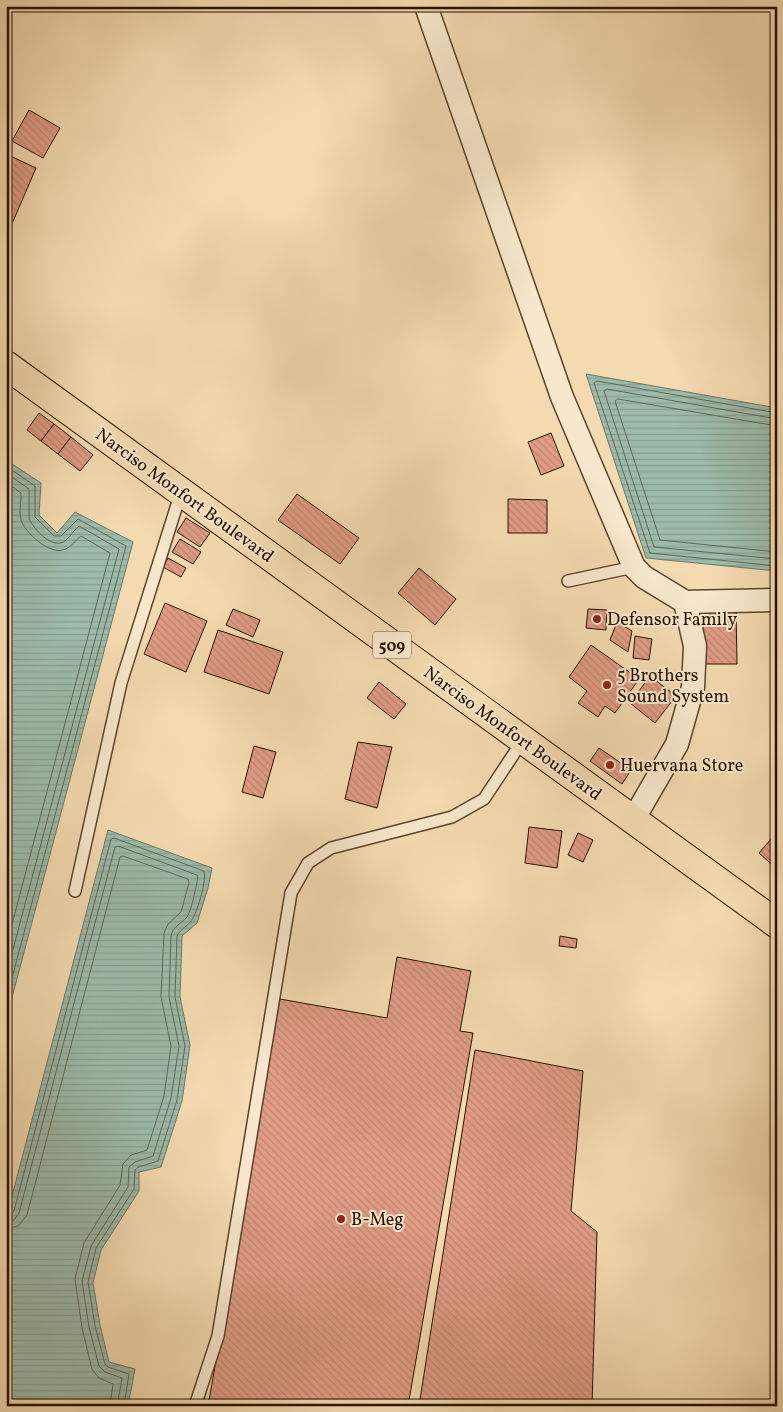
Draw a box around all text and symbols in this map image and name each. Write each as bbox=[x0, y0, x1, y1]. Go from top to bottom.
street label: Narciso Monfort Boulevard bbox=[90, 423, 278, 570]
place label: Defensor Family bbox=[607, 608, 737, 633]
marker: Defensor Family bbox=[591, 613, 603, 625]
road number: 509 bbox=[373, 632, 411, 658]
street label: Narciso Monfort Boulevard bbox=[418, 661, 606, 808]
place label: 5 Brothers Sound System bbox=[617, 664, 729, 710]
marker: 5 Brothers Sound System bbox=[601, 679, 613, 691]
place label: Huervana Store bbox=[620, 754, 743, 779]
marker: Huervana Store bbox=[604, 759, 616, 771]
place label: B-Meg bbox=[351, 1208, 404, 1233]
marker: B-Meg bbox=[335, 1213, 347, 1225]

